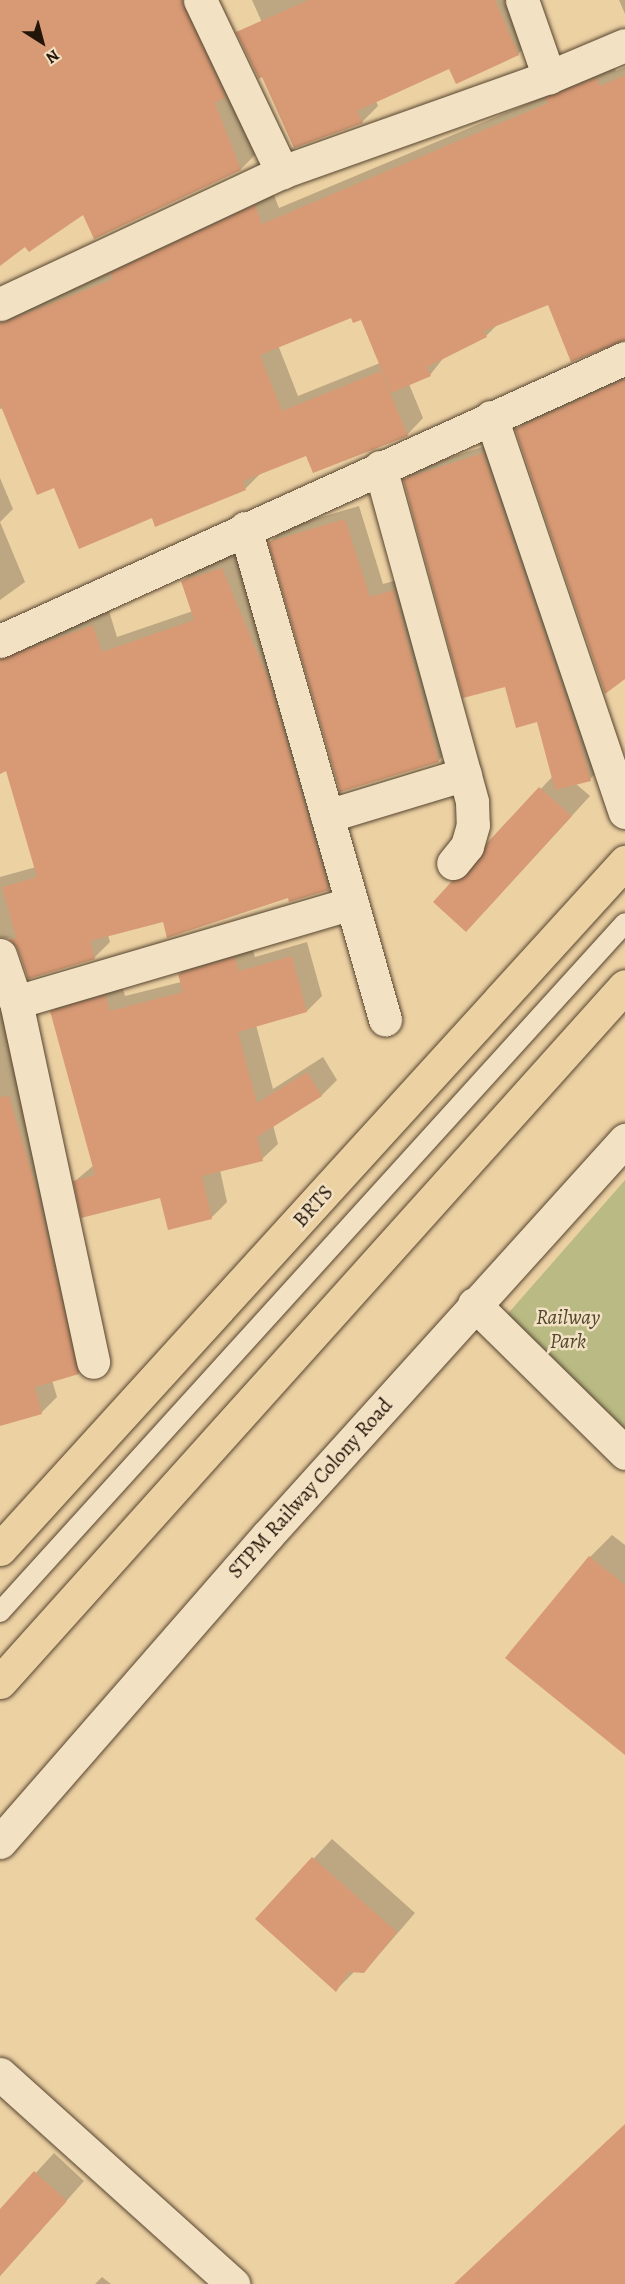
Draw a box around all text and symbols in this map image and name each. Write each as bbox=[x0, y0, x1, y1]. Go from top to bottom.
north arrow bbox=[12, 12, 72, 72]
text: N bbox=[41, 44, 64, 69]
street label: BRTS bbox=[288, 1180, 338, 1232]
park label: Railway Park bbox=[536, 1304, 600, 1354]
street label: STPM Railway Colony Road bbox=[222, 1393, 398, 1583]

